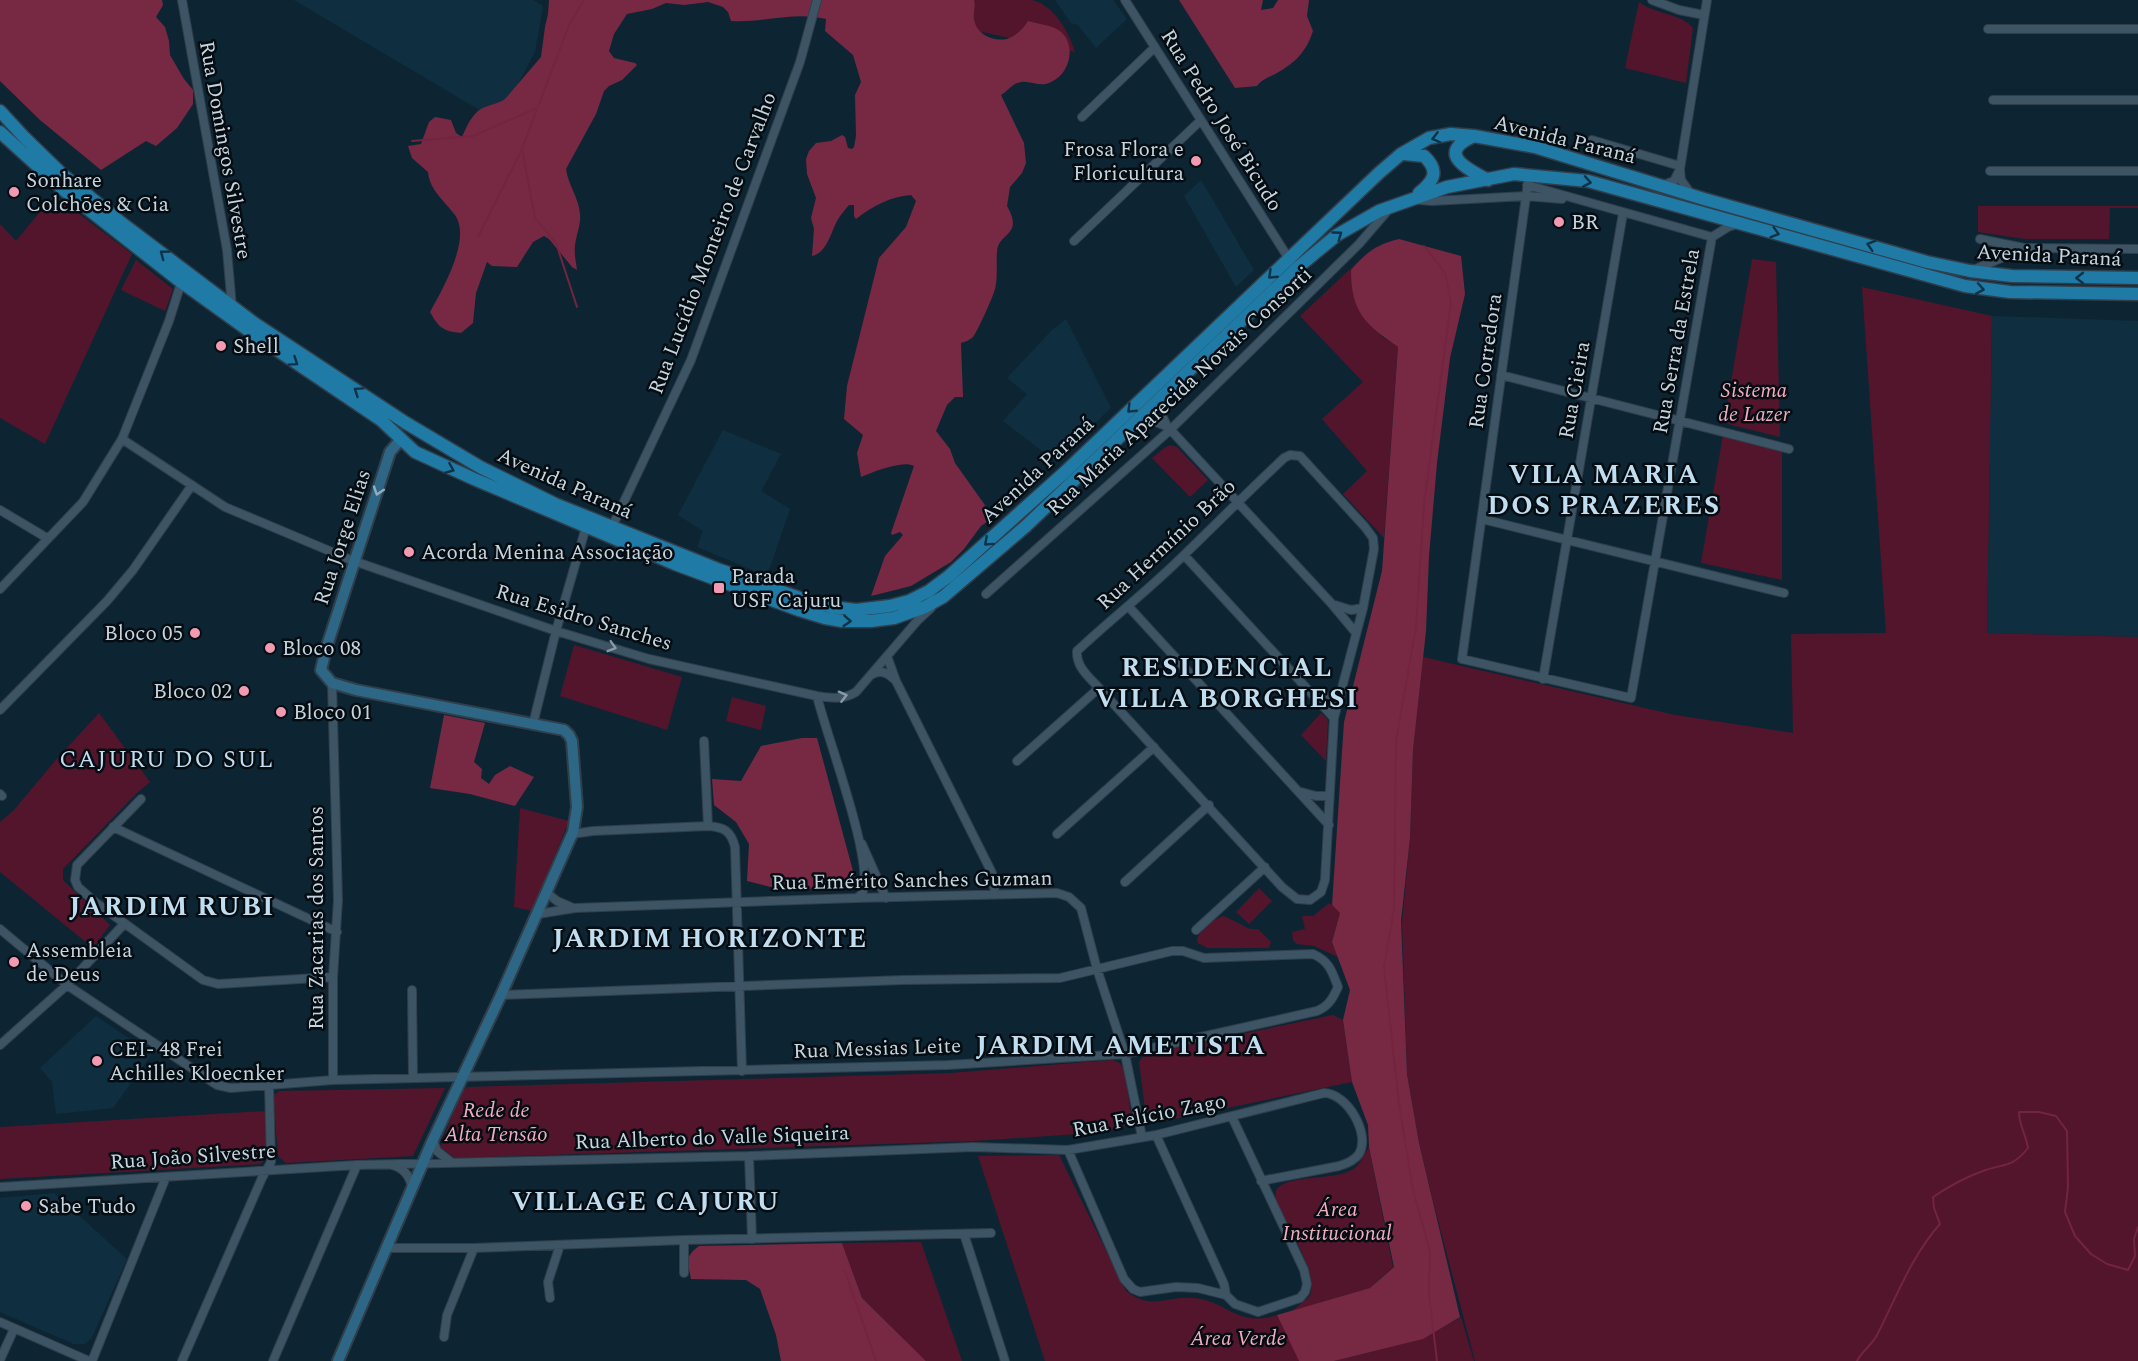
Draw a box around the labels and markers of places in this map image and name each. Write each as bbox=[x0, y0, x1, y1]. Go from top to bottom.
place label: Frosa Flora e Floricultura bbox=[1063, 134, 1185, 190]
marker: Frosa Flora e Floricultura bbox=[1189, 154, 1203, 168]
place label: Sonhare Colchões & Cia bbox=[26, 165, 170, 221]
marker: Sonhare Colchões & Cia bbox=[7, 185, 21, 199]
place label: BR bbox=[1571, 207, 1599, 239]
marker: BR bbox=[1552, 215, 1566, 229]
place label: Shell bbox=[233, 331, 279, 363]
marker: Shell bbox=[214, 339, 228, 353]
place label: Acorda Menina Associação bbox=[421, 537, 673, 569]
marker: Acorda Menina Associação bbox=[402, 545, 416, 559]
place label: Parada USF Cajuru bbox=[731, 561, 842, 617]
marker: Parada USF Cajuru bbox=[712, 581, 726, 595]
place label: Bloco 05 bbox=[104, 618, 183, 650]
marker: Bloco 05 bbox=[188, 626, 202, 640]
place label: Bloco 08 bbox=[282, 633, 361, 665]
marker: Bloco 08 bbox=[263, 641, 277, 655]
place label: Bloco 02 bbox=[153, 676, 232, 708]
marker: Bloco 02 bbox=[237, 684, 251, 698]
place label: Bloco 01 bbox=[293, 697, 372, 729]
marker: Bloco 01 bbox=[274, 705, 288, 719]
place label: Assembleia de Deus bbox=[26, 935, 133, 991]
marker: Assembleia de Deus bbox=[7, 955, 21, 969]
place label: CEI- 48 Frei Achilles Kloecnker bbox=[109, 1034, 284, 1090]
marker: CEI- 48 Frei Achilles Kloecnker bbox=[90, 1054, 104, 1068]
place label: Sabe Tudo bbox=[38, 1191, 136, 1223]
marker: Sabe Tudo bbox=[19, 1199, 33, 1213]

